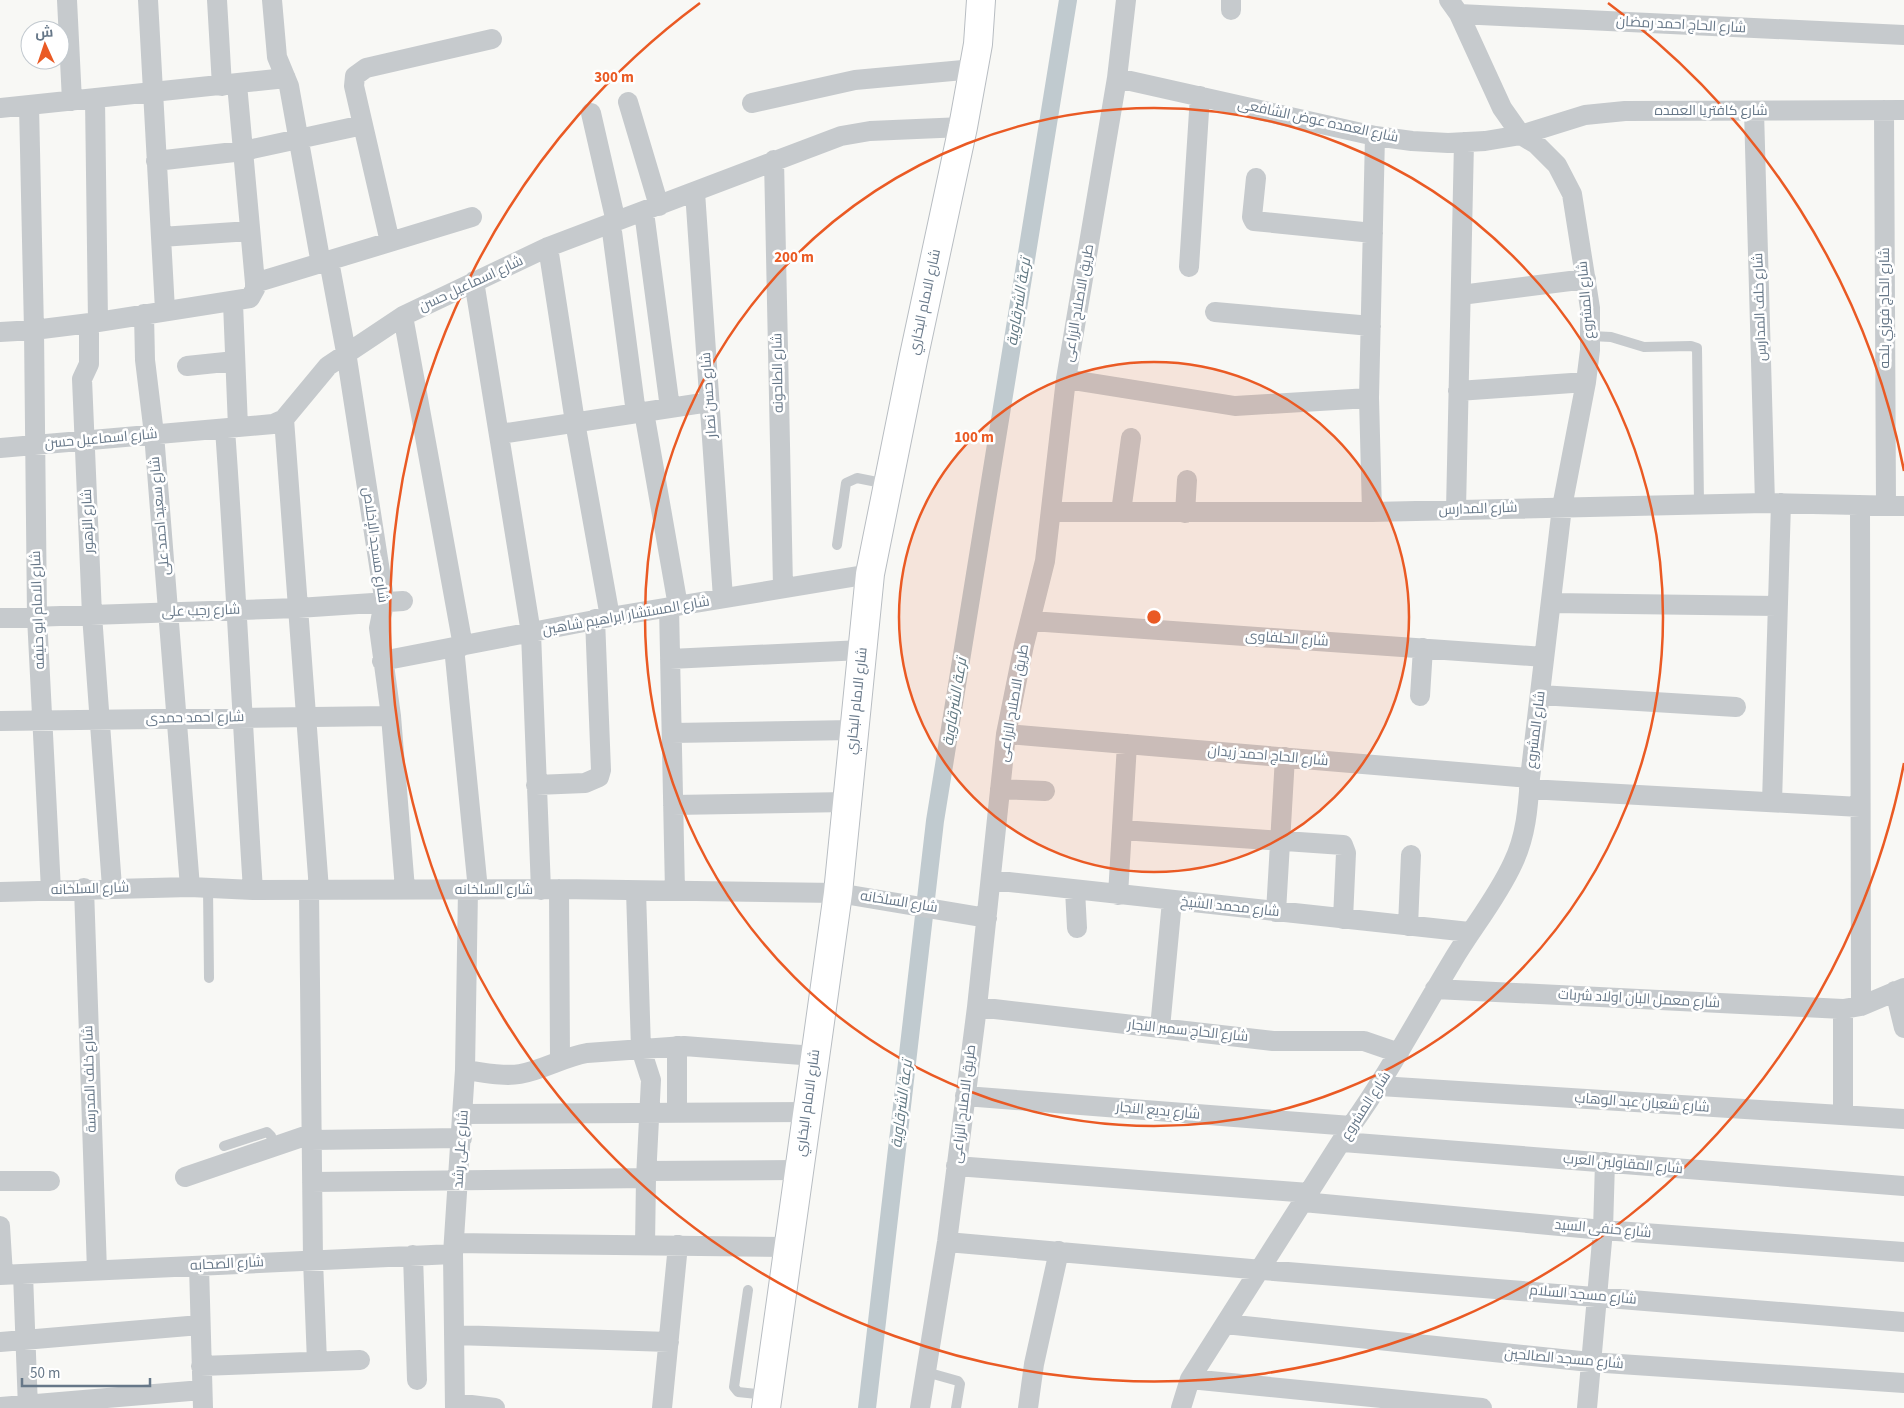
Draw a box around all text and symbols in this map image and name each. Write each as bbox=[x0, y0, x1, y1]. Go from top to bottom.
street label: شارع الحاج احمد رمضان bbox=[1615, 12, 1747, 38]
north arrow bbox=[20, 20, 70, 70]
text: ش bbox=[35, 23, 54, 43]
text: 300 m bbox=[594, 67, 634, 88]
street label: شارع العمده عوض الشافعى bbox=[1236, 94, 1400, 148]
street label: شارع كافتريا العمده bbox=[1654, 101, 1768, 121]
street label: طريق الاصلاح الزراعى bbox=[1059, 243, 1099, 363]
text: 200 m bbox=[774, 247, 814, 268]
street label: شارع الامام البخاري bbox=[904, 247, 947, 357]
street label: شارع الحاج فوزي بلحه bbox=[1875, 247, 1896, 369]
street label: شارع اسماعيل حسن bbox=[415, 251, 527, 317]
street label: شارع خلف المدارس bbox=[1748, 252, 1772, 362]
water label: ترعة الشرقاوية bbox=[1002, 254, 1037, 347]
street label: شارع المشروع bbox=[1573, 260, 1599, 340]
street label: شارع الطاحونه bbox=[767, 333, 789, 413]
street label: شارع حسن نصار bbox=[696, 352, 722, 439]
street label: شارع اسماعيل حسن bbox=[44, 424, 158, 454]
text: 100 m bbox=[954, 427, 994, 448]
street label: شارع سعيد احمد على bbox=[145, 456, 175, 576]
street label: شارع مسجد الإخلاص bbox=[357, 486, 393, 604]
street label: شارع الزهور bbox=[77, 488, 99, 555]
street label: شارع المدارس bbox=[1438, 498, 1518, 520]
street label: شارع الامام ابو حنيفه bbox=[26, 550, 50, 670]
street label: شارع المستشار ابراهيم شاهين bbox=[541, 591, 711, 641]
street label: شارع رجب على bbox=[161, 600, 241, 622]
centre of rings bbox=[1145, 608, 1163, 626]
street label: شارع الحلفاوى bbox=[1245, 626, 1329, 652]
street label: طريق الاصلاح الزراعى bbox=[994, 643, 1034, 763]
street label: شارع الامام البخاري bbox=[841, 646, 874, 756]
water label: ترعة الشرقاوية bbox=[938, 654, 973, 747]
street label: شارع المشروع bbox=[1521, 690, 1551, 770]
street label: شارع احمد حمدى bbox=[146, 707, 244, 729]
street label: شارع الحاج احمد زيدان bbox=[1207, 741, 1329, 771]
street label: شارع السلخانه bbox=[51, 878, 129, 900]
street label: شارع السلخانه bbox=[455, 880, 533, 900]
street label: شارع السلخانه bbox=[859, 886, 939, 918]
street label: شارع محمد الشيخ bbox=[1179, 892, 1281, 922]
street label: شارع معمل البان اولاد شربات bbox=[1557, 985, 1721, 1013]
street label: شارع الحاج سمير النجار bbox=[1126, 1015, 1249, 1047]
street label: شارع خلف المدرسة bbox=[78, 1025, 102, 1133]
street label: طريق الاصلاح الزراعى bbox=[947, 1044, 981, 1164]
street label: شارع الامام البخاري bbox=[791, 1048, 826, 1158]
water label: ترعة الشرقاوية bbox=[886, 1056, 918, 1149]
street label: شارع المشروع bbox=[1336, 1068, 1396, 1144]
street label: شارع شعبان عبد الوهاب bbox=[1574, 1088, 1710, 1118]
street label: شارع بديع النجار bbox=[1114, 1097, 1201, 1125]
street label: شارع على رشد bbox=[448, 1109, 474, 1189]
street label: شارع المقاولين العرب bbox=[1562, 1149, 1684, 1179]
street label: شارع حنفى السيد bbox=[1554, 1215, 1652, 1243]
street label: شارع الصحابه bbox=[190, 1252, 264, 1276]
street label: شارع مسجد السلام bbox=[1529, 1280, 1637, 1310]
street label: شارع مسجد الصالحين bbox=[1504, 1344, 1624, 1374]
scale bar bbox=[22, 1356, 150, 1388]
text: 50 m bbox=[30, 1363, 60, 1384]

